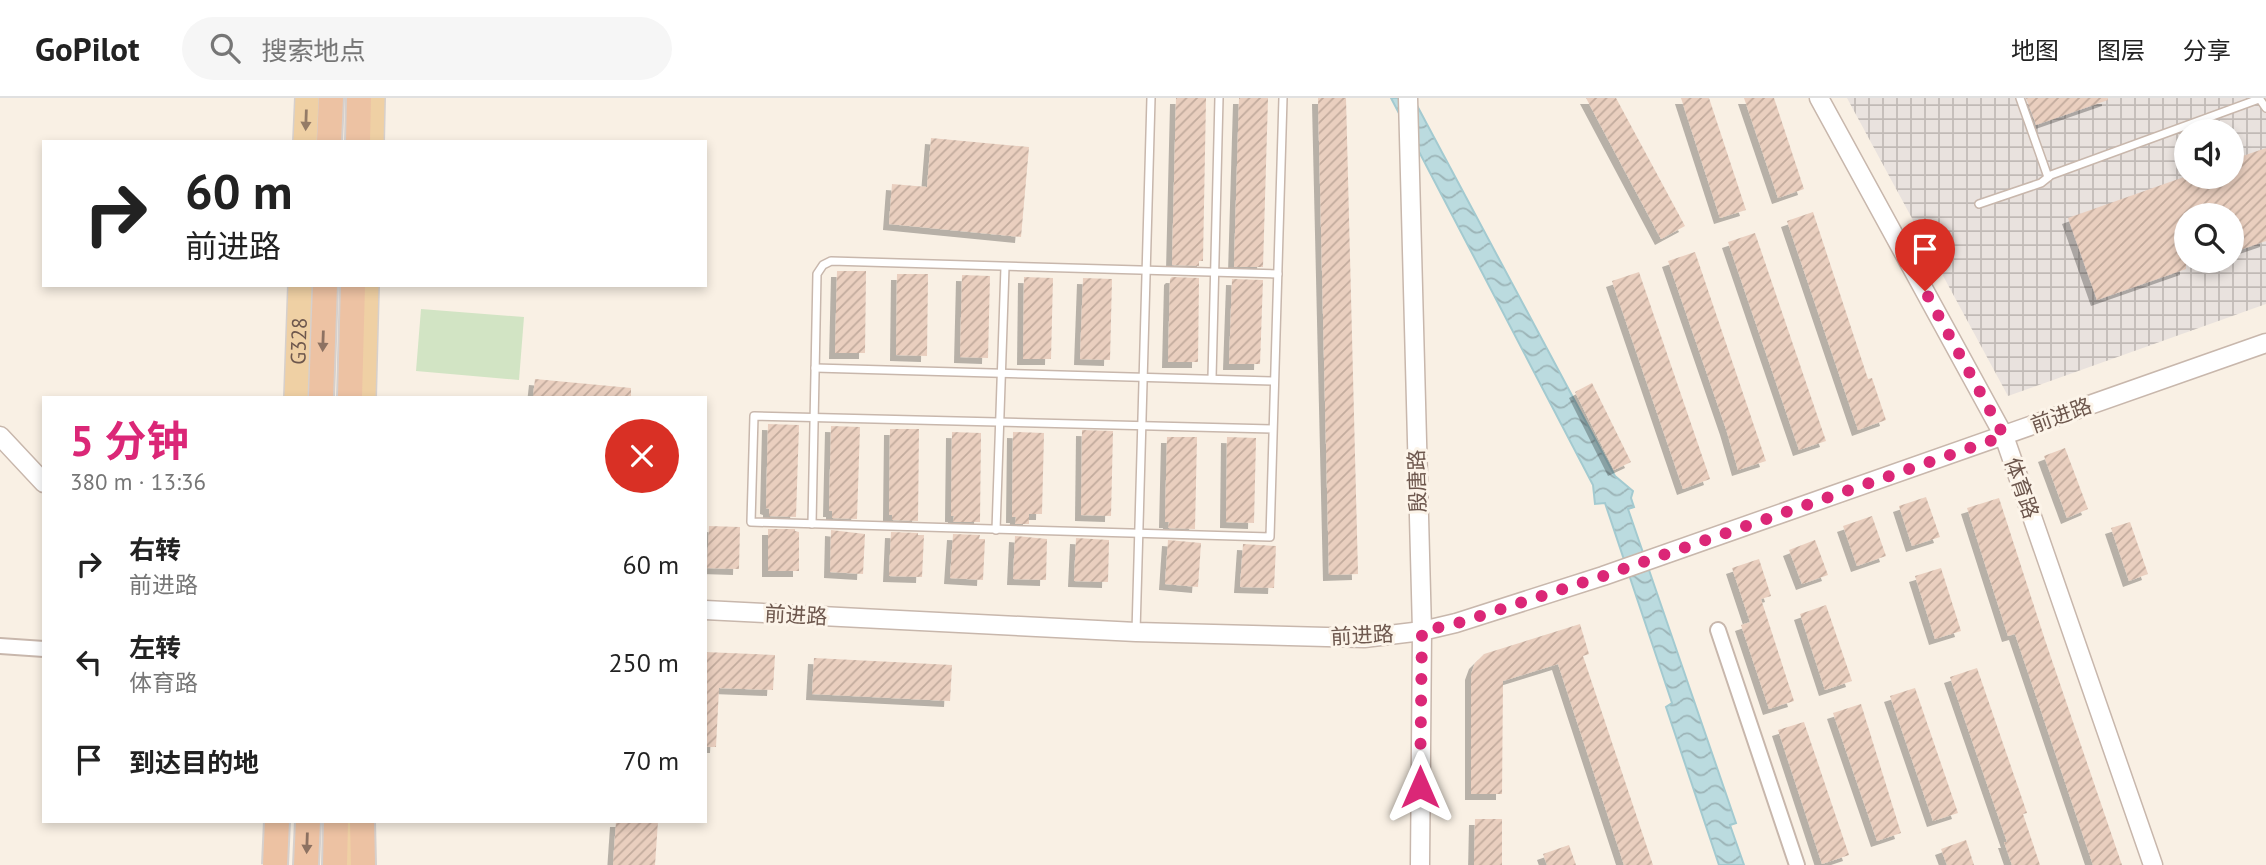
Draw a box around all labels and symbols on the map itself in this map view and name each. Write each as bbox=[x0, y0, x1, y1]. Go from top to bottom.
one-way arrow bbox=[300, 109, 311, 131]
pin bbox=[1895, 219, 1955, 291]
street label: G328 bbox=[284, 317, 312, 365]
one-way arrow bbox=[317, 330, 329, 352]
street label: 前进路 bbox=[2027, 392, 2095, 438]
street label: 殷唐路 bbox=[1402, 449, 1432, 513]
street label: 体育路 bbox=[1999, 454, 2045, 522]
street label: 前进路 bbox=[764, 600, 828, 630]
street label: 前进路 bbox=[1330, 620, 1394, 650]
position arrow bbox=[1383, 750, 1457, 824]
one-way arrow bbox=[301, 832, 313, 854]

